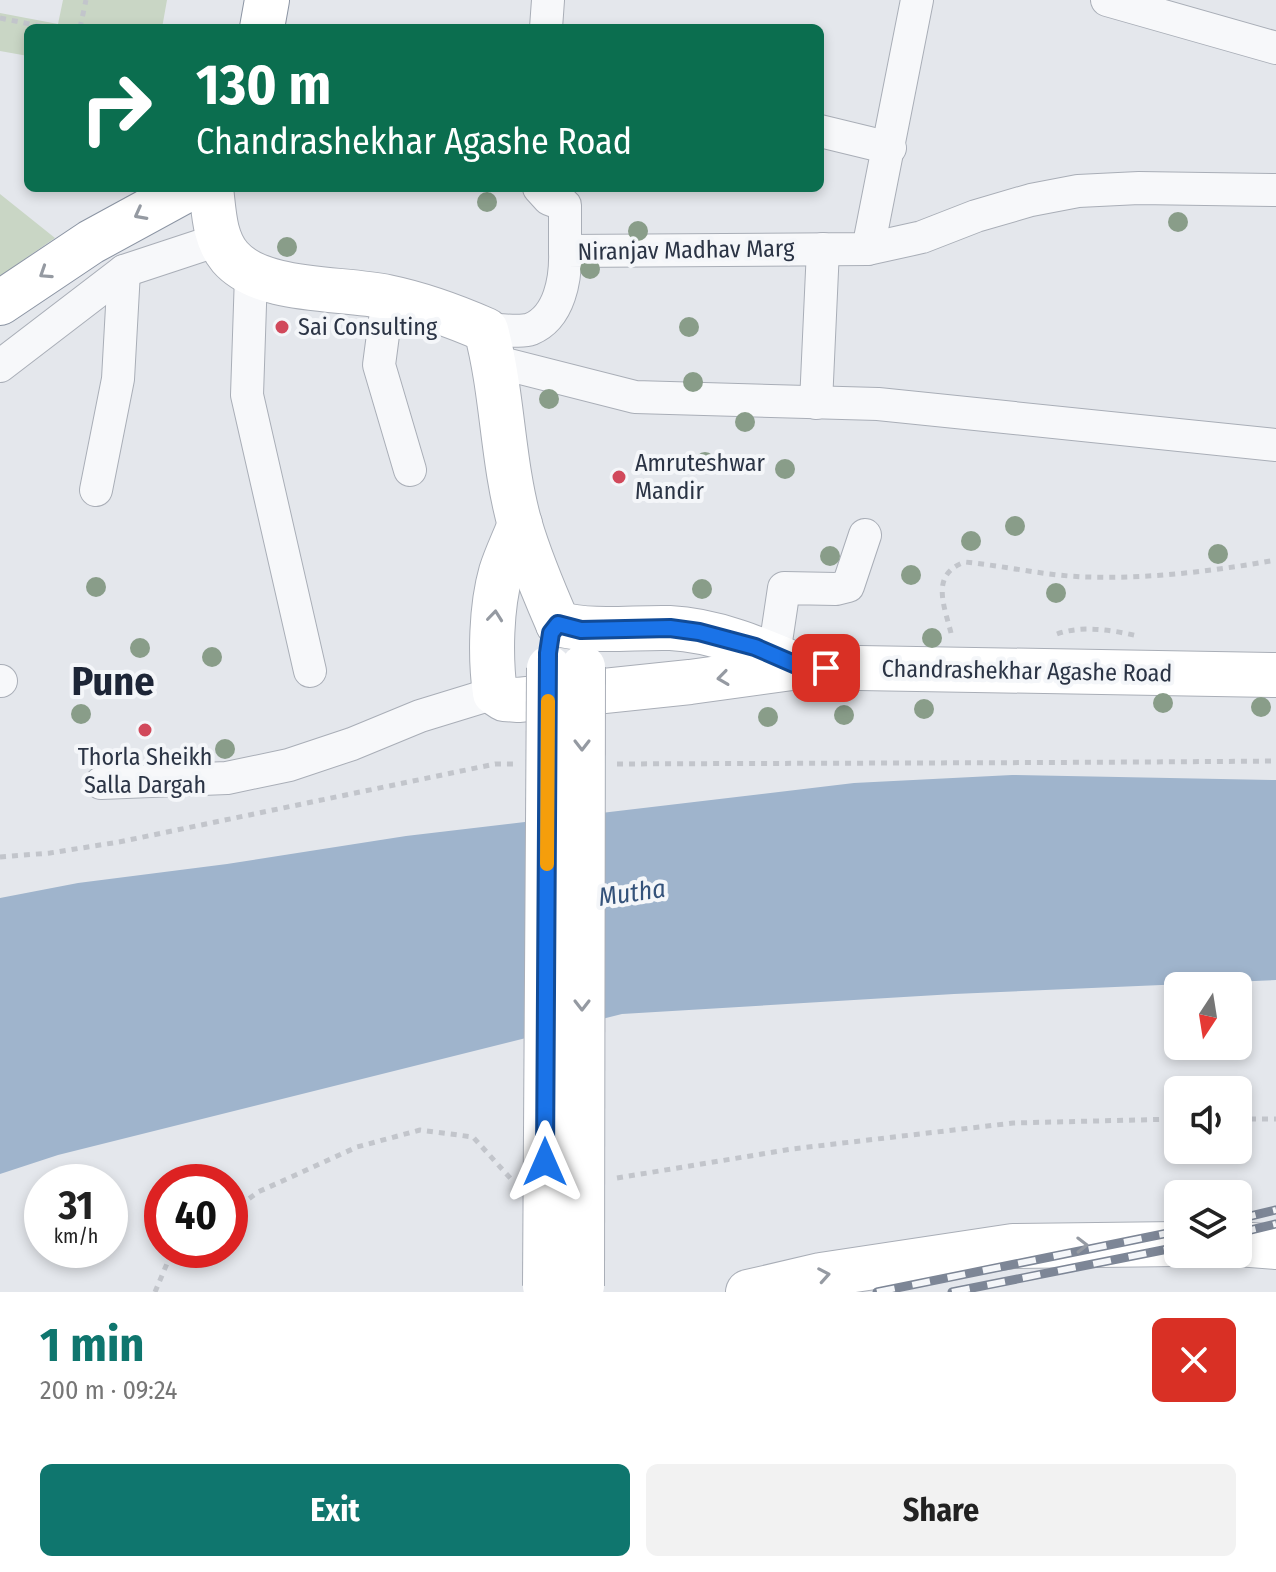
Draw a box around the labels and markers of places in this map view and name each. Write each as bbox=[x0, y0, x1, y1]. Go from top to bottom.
place label: Sai Consulting bbox=[298, 313, 438, 341]
marker: Sai Consulting bbox=[273, 318, 291, 336]
place label: Amruteshwar Mandir bbox=[635, 449, 765, 505]
marker: Amruteshwar Mandir bbox=[610, 468, 628, 486]
pin bbox=[792, 634, 860, 702]
marker: Thorla Sheikh Salla Dargah bbox=[136, 721, 154, 739]
place label: Thorla Sheikh Salla Dargah bbox=[78, 743, 212, 799]

